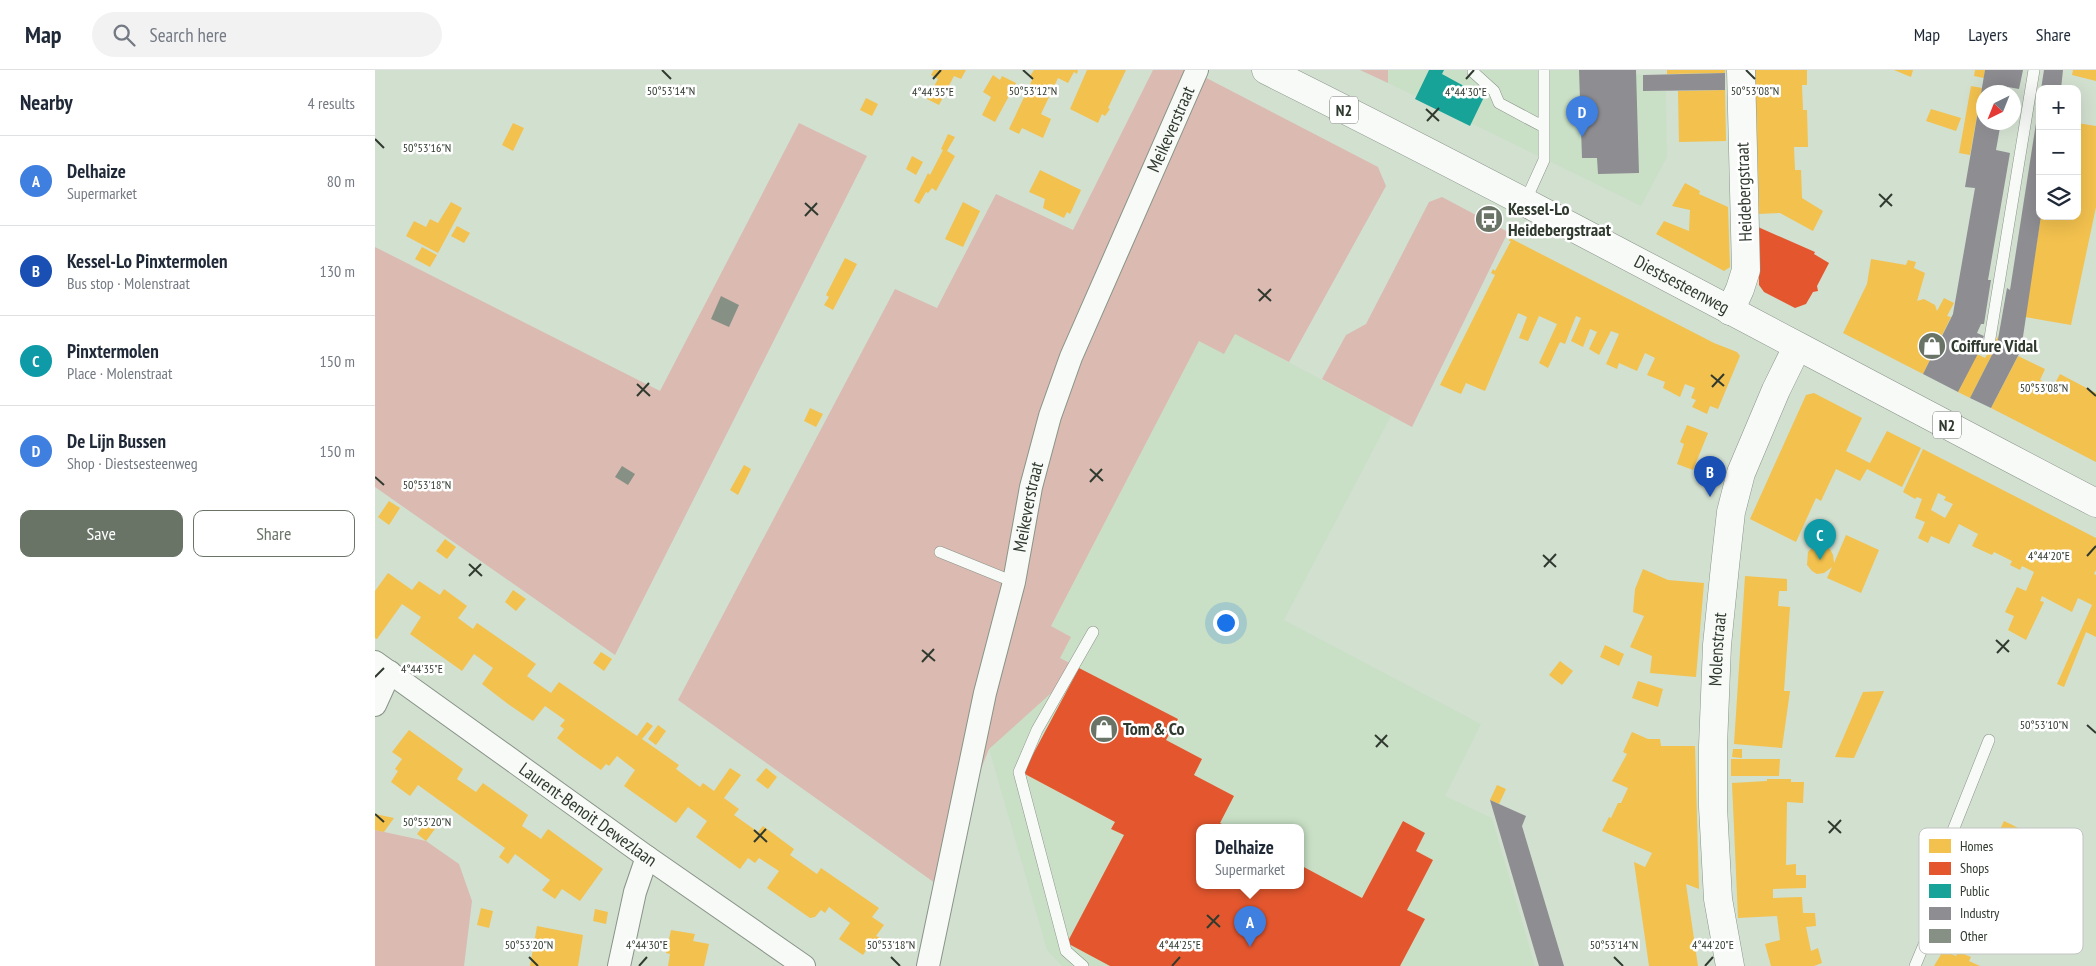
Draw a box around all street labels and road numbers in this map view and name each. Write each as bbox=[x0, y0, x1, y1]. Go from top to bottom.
street label: Meikeverstraat bbox=[1142, 82, 1199, 176]
road number: N2 bbox=[1330, 96, 1358, 124]
street label: Heidebergstraat bbox=[1730, 142, 1757, 242]
street label: Diestsesteenweg bbox=[1631, 250, 1734, 319]
road number: N2 bbox=[1933, 412, 1961, 438]
street label: Meikeverstraat bbox=[1008, 459, 1048, 554]
street label: Molenstraat bbox=[1703, 611, 1731, 687]
street label: Laurent-Benoit Dewezlaan bbox=[515, 757, 662, 871]

